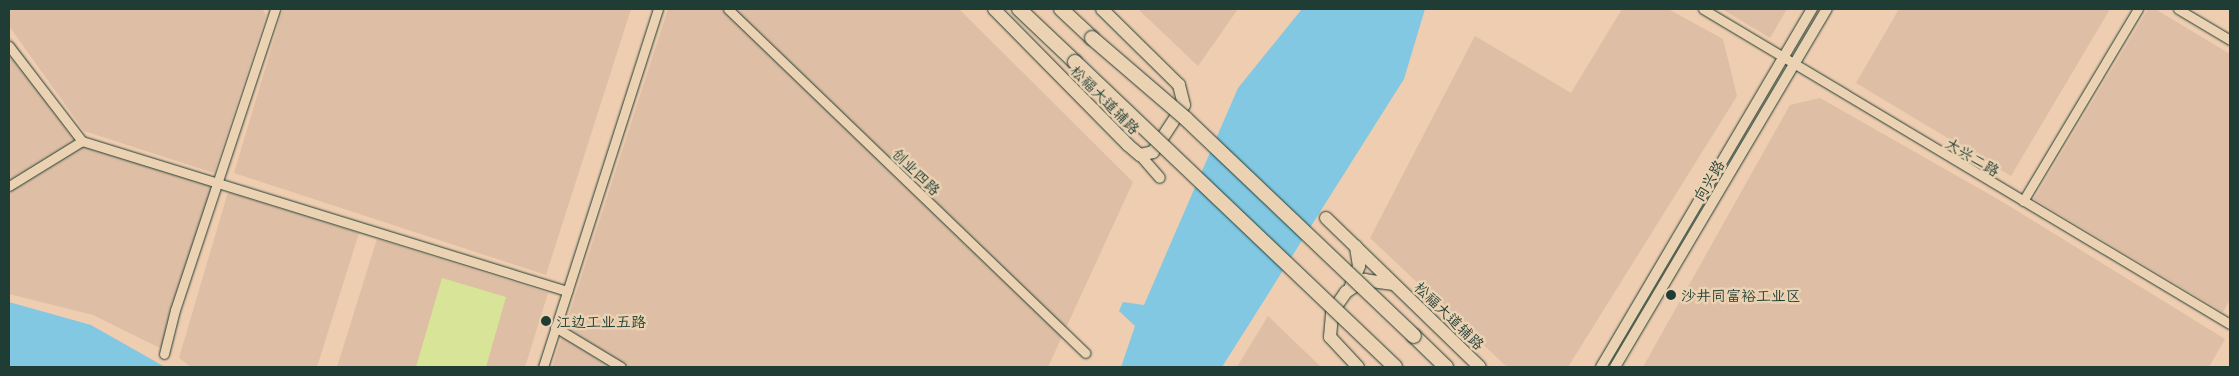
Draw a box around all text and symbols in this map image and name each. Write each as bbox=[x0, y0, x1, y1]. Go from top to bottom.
street label: 松福大道辅路 bbox=[1068, 61, 1144, 137]
street label: 大兴二路 bbox=[1943, 133, 2003, 179]
street label: 创业四路 bbox=[889, 144, 945, 198]
street label: 向兴路 bbox=[1689, 156, 1727, 204]
street label: 松福大道辅路 bbox=[1411, 277, 1489, 353]
place label: 沙井同富裕工业区 bbox=[1681, 286, 1801, 304]
marker: 沙井同富裕工业区 bbox=[1665, 289, 1677, 301]
place label: 江边工业五路 bbox=[556, 312, 646, 330]
marker: 江边工业五路 bbox=[540, 315, 552, 327]

